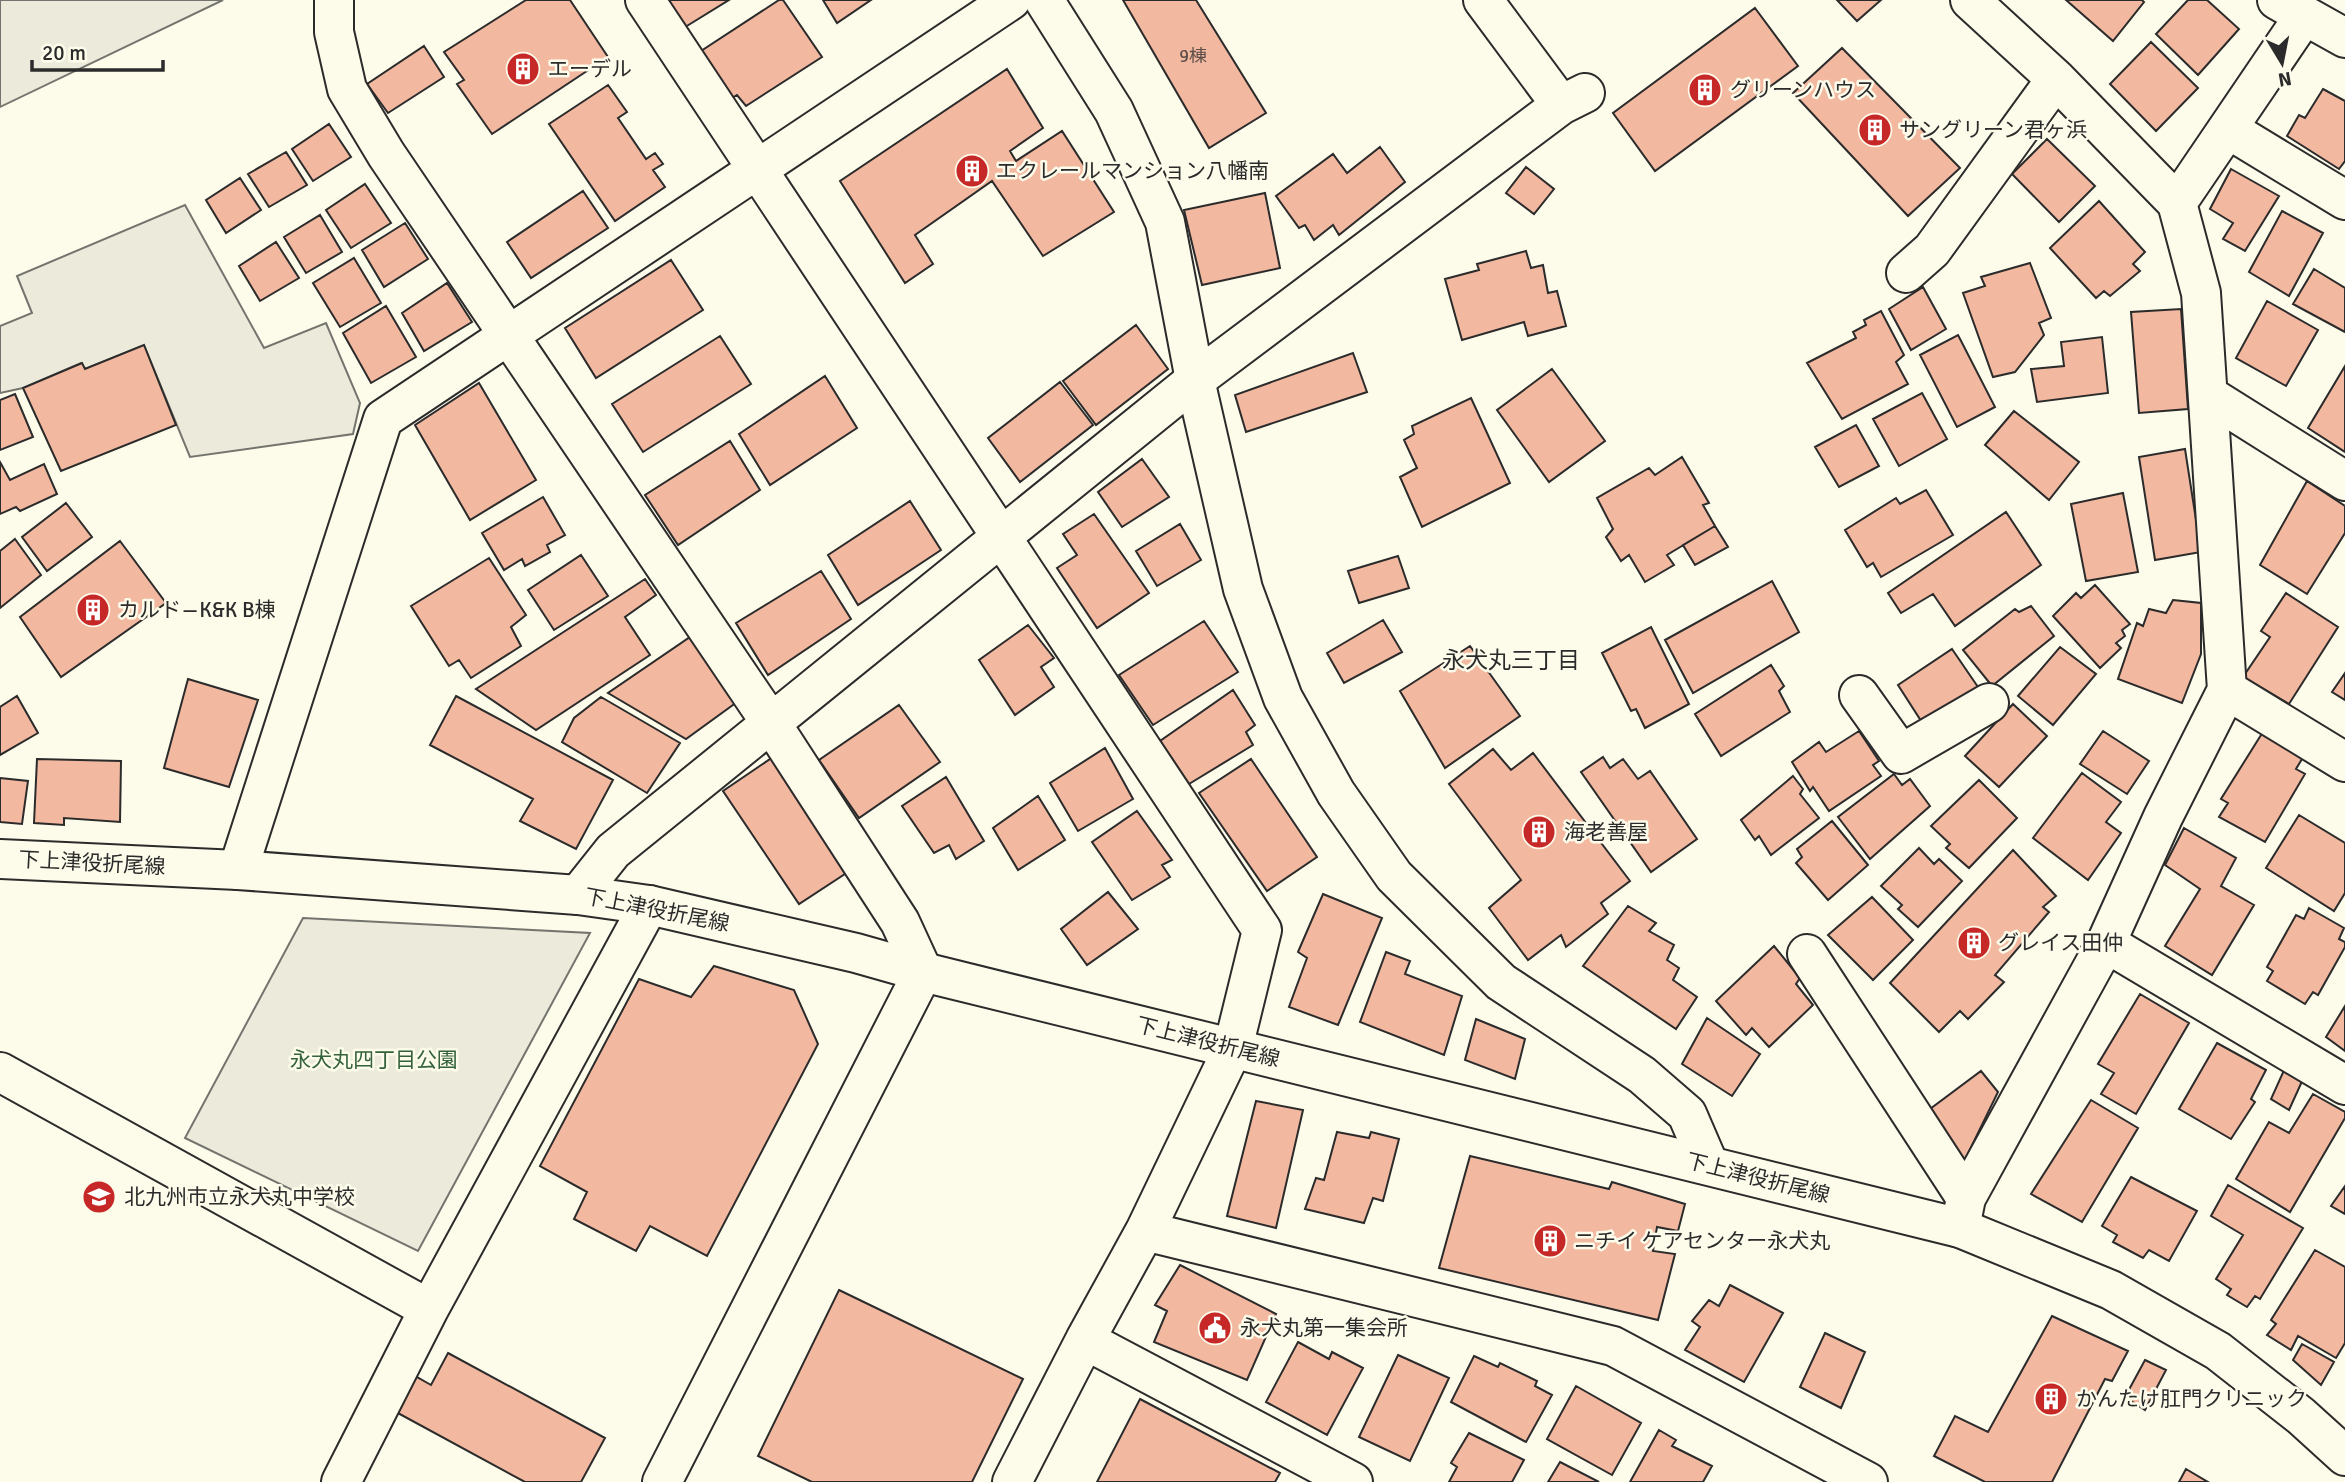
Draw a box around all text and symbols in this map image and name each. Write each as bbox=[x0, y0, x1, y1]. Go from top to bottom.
scale bar bbox=[32, 28, 163, 72]
north arrow bbox=[2247, 28, 2317, 98]
text: 20 m bbox=[42, 40, 86, 66]
house number: 9棟 bbox=[1179, 45, 1207, 67]
building icon: エーデル bbox=[504, 50, 542, 88]
place label: エーデル bbox=[548, 56, 632, 82]
text: N bbox=[2276, 66, 2293, 92]
building icon: グリーンハウス bbox=[1686, 71, 1724, 109]
place label: グリーンハウス bbox=[1730, 77, 1876, 103]
building icon: サングリーン君ヶ浜 bbox=[1856, 111, 1894, 149]
place label: サングリーン君ヶ浜 bbox=[1899, 117, 2087, 143]
building icon: エクレールマンション八幡南 bbox=[953, 152, 991, 190]
place label: エクレールマンション八幡南 bbox=[996, 158, 1269, 184]
building icon: カルド―K&K B棟 bbox=[74, 591, 112, 629]
place label: カルド―K&K B棟 bbox=[118, 597, 276, 623]
district label: 永犬丸三丁目 bbox=[1442, 646, 1580, 675]
building icon: 海老善屋 bbox=[1520, 813, 1558, 851]
place label: 海老善屋 bbox=[1564, 819, 1648, 845]
street label: 下上津役折尾線 bbox=[18, 846, 166, 880]
street label: 下上津役折尾線 bbox=[582, 883, 732, 937]
building icon: グレイス田仲 bbox=[1955, 924, 1993, 962]
place label: グレイス田仲 bbox=[1998, 930, 2123, 956]
street label: 下上津役折尾線 bbox=[1134, 1012, 1282, 1072]
park label: 永犬丸四丁目公園 bbox=[290, 1047, 458, 1073]
street label: 下上津役折尾線 bbox=[1684, 1148, 1832, 1208]
school or university icon: 北九州市立永犬丸中学校 bbox=[80, 1178, 118, 1216]
place label: 北九州市立永犬丸中学校 bbox=[124, 1184, 355, 1210]
building icon: ニチイ ケアセンター永犬丸 bbox=[1531, 1222, 1569, 1260]
place label: ニチイ ケアセンター永犬丸 bbox=[1574, 1228, 1830, 1254]
public building icon: 永犬丸第一集会所 bbox=[1196, 1309, 1234, 1347]
place label: 永犬丸第一集会所 bbox=[1240, 1315, 1408, 1341]
building icon: かんたけ肛門クリニック bbox=[2032, 1380, 2070, 1418]
place label: かんたけ肛門クリニック bbox=[2076, 1386, 2307, 1412]

